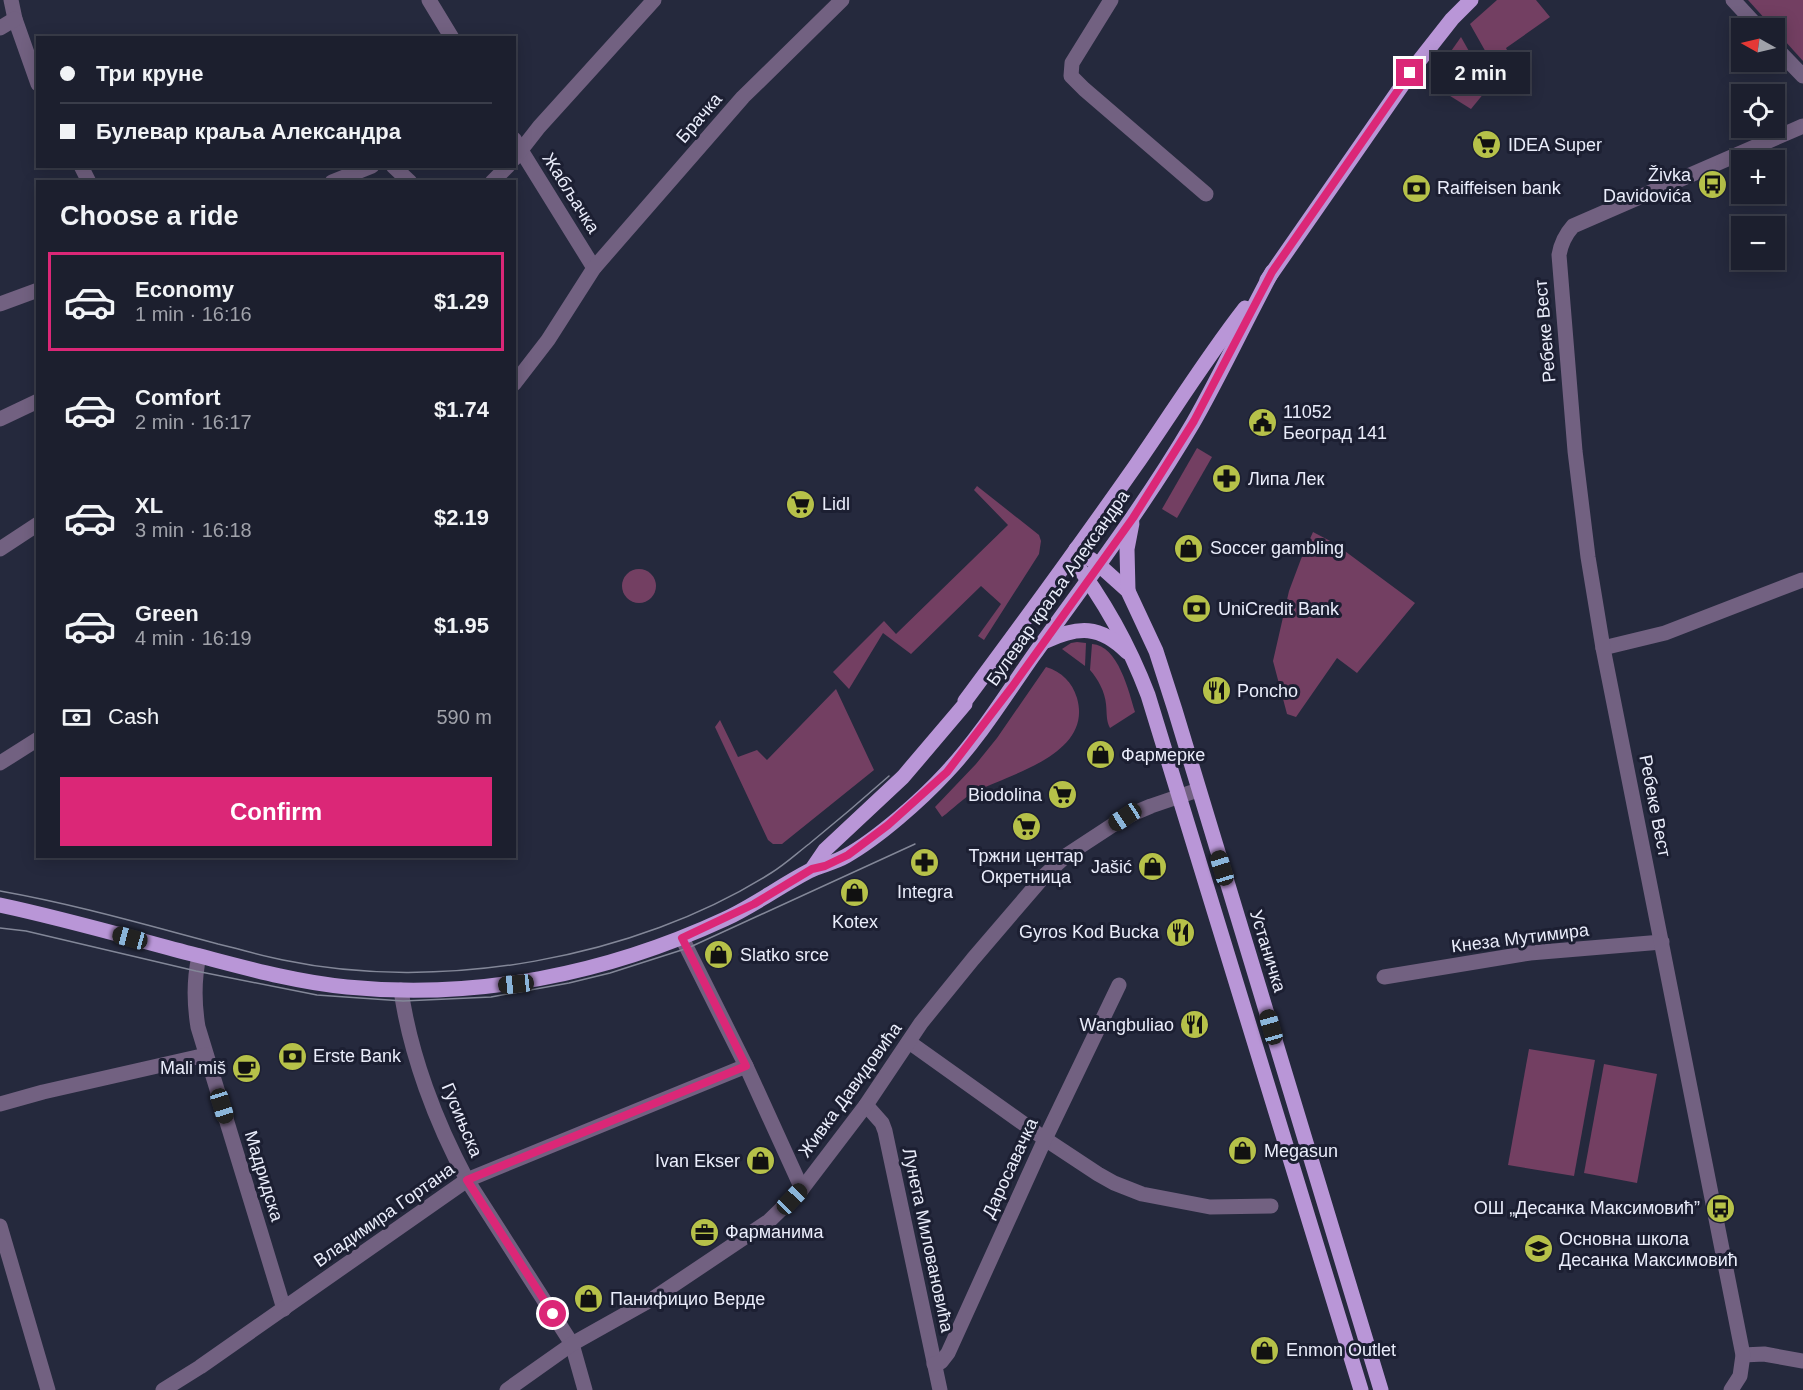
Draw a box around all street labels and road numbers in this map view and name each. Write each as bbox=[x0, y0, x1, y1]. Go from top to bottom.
street label: Брачка bbox=[672, 88, 727, 147]
street label: Жабљачка bbox=[538, 149, 604, 238]
street label: Ребеке Вест bbox=[1531, 279, 1559, 383]
street label: Булевар краља Александра bbox=[983, 486, 1134, 690]
street label: Ребеке Вест bbox=[1635, 753, 1675, 859]
street label: Устаничка bbox=[1246, 907, 1290, 995]
street label: Кнеза Мутимира bbox=[1450, 920, 1591, 956]
street label: Живка Давидовића bbox=[794, 1018, 906, 1161]
street label: Гусињска bbox=[437, 1080, 487, 1161]
street label: Даросавачка bbox=[978, 1114, 1042, 1221]
street label: Мадридска bbox=[241, 1128, 288, 1225]
street label: Лунета Миловановића bbox=[899, 1146, 958, 1335]
street label: Владимира Гортана bbox=[310, 1158, 459, 1271]

